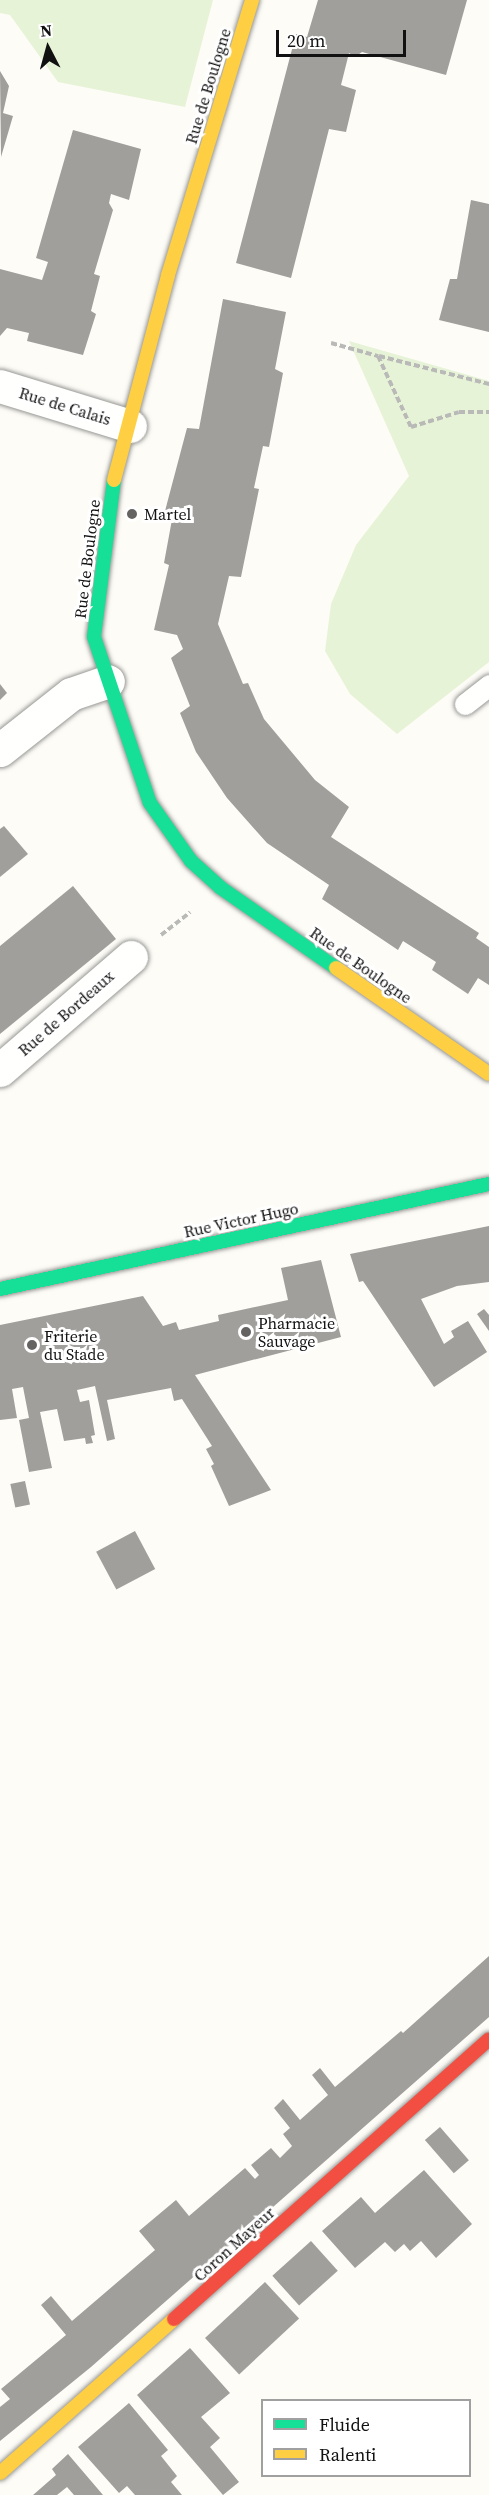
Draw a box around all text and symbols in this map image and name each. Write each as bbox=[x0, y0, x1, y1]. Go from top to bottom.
north arrow bbox=[18, 18, 78, 78]
scale bar bbox=[279, 18, 410, 56]
text: N bbox=[39, 19, 53, 42]
street label: Rue de Boulogne bbox=[181, 26, 235, 146]
text: 20 m bbox=[287, 28, 325, 53]
street label: Rue de Calais bbox=[17, 383, 113, 429]
street label: Rue de Boulogne bbox=[70, 498, 104, 620]
place label: Martel bbox=[144, 504, 191, 524]
marker: Martel bbox=[125, 507, 139, 521]
street label: Rue de Boulogne bbox=[306, 923, 416, 1007]
street label: Rue de Bordeaux bbox=[14, 966, 118, 1060]
street label: Rue Victor Hugo bbox=[182, 1198, 300, 1242]
place label: Pharmacie Sauvage bbox=[258, 1313, 335, 1351]
marker: Pharmacie Sauvage bbox=[239, 1325, 253, 1339]
place label: Friterie du Stade bbox=[44, 1326, 105, 1364]
marker: Friterie du Stade bbox=[25, 1338, 39, 1352]
street label: Coron Mayeur bbox=[190, 2203, 278, 2285]
legend bbox=[261, 2399, 471, 2477]
text: Fluide bbox=[319, 2412, 370, 2437]
text: Ralenti bbox=[319, 2442, 376, 2467]

